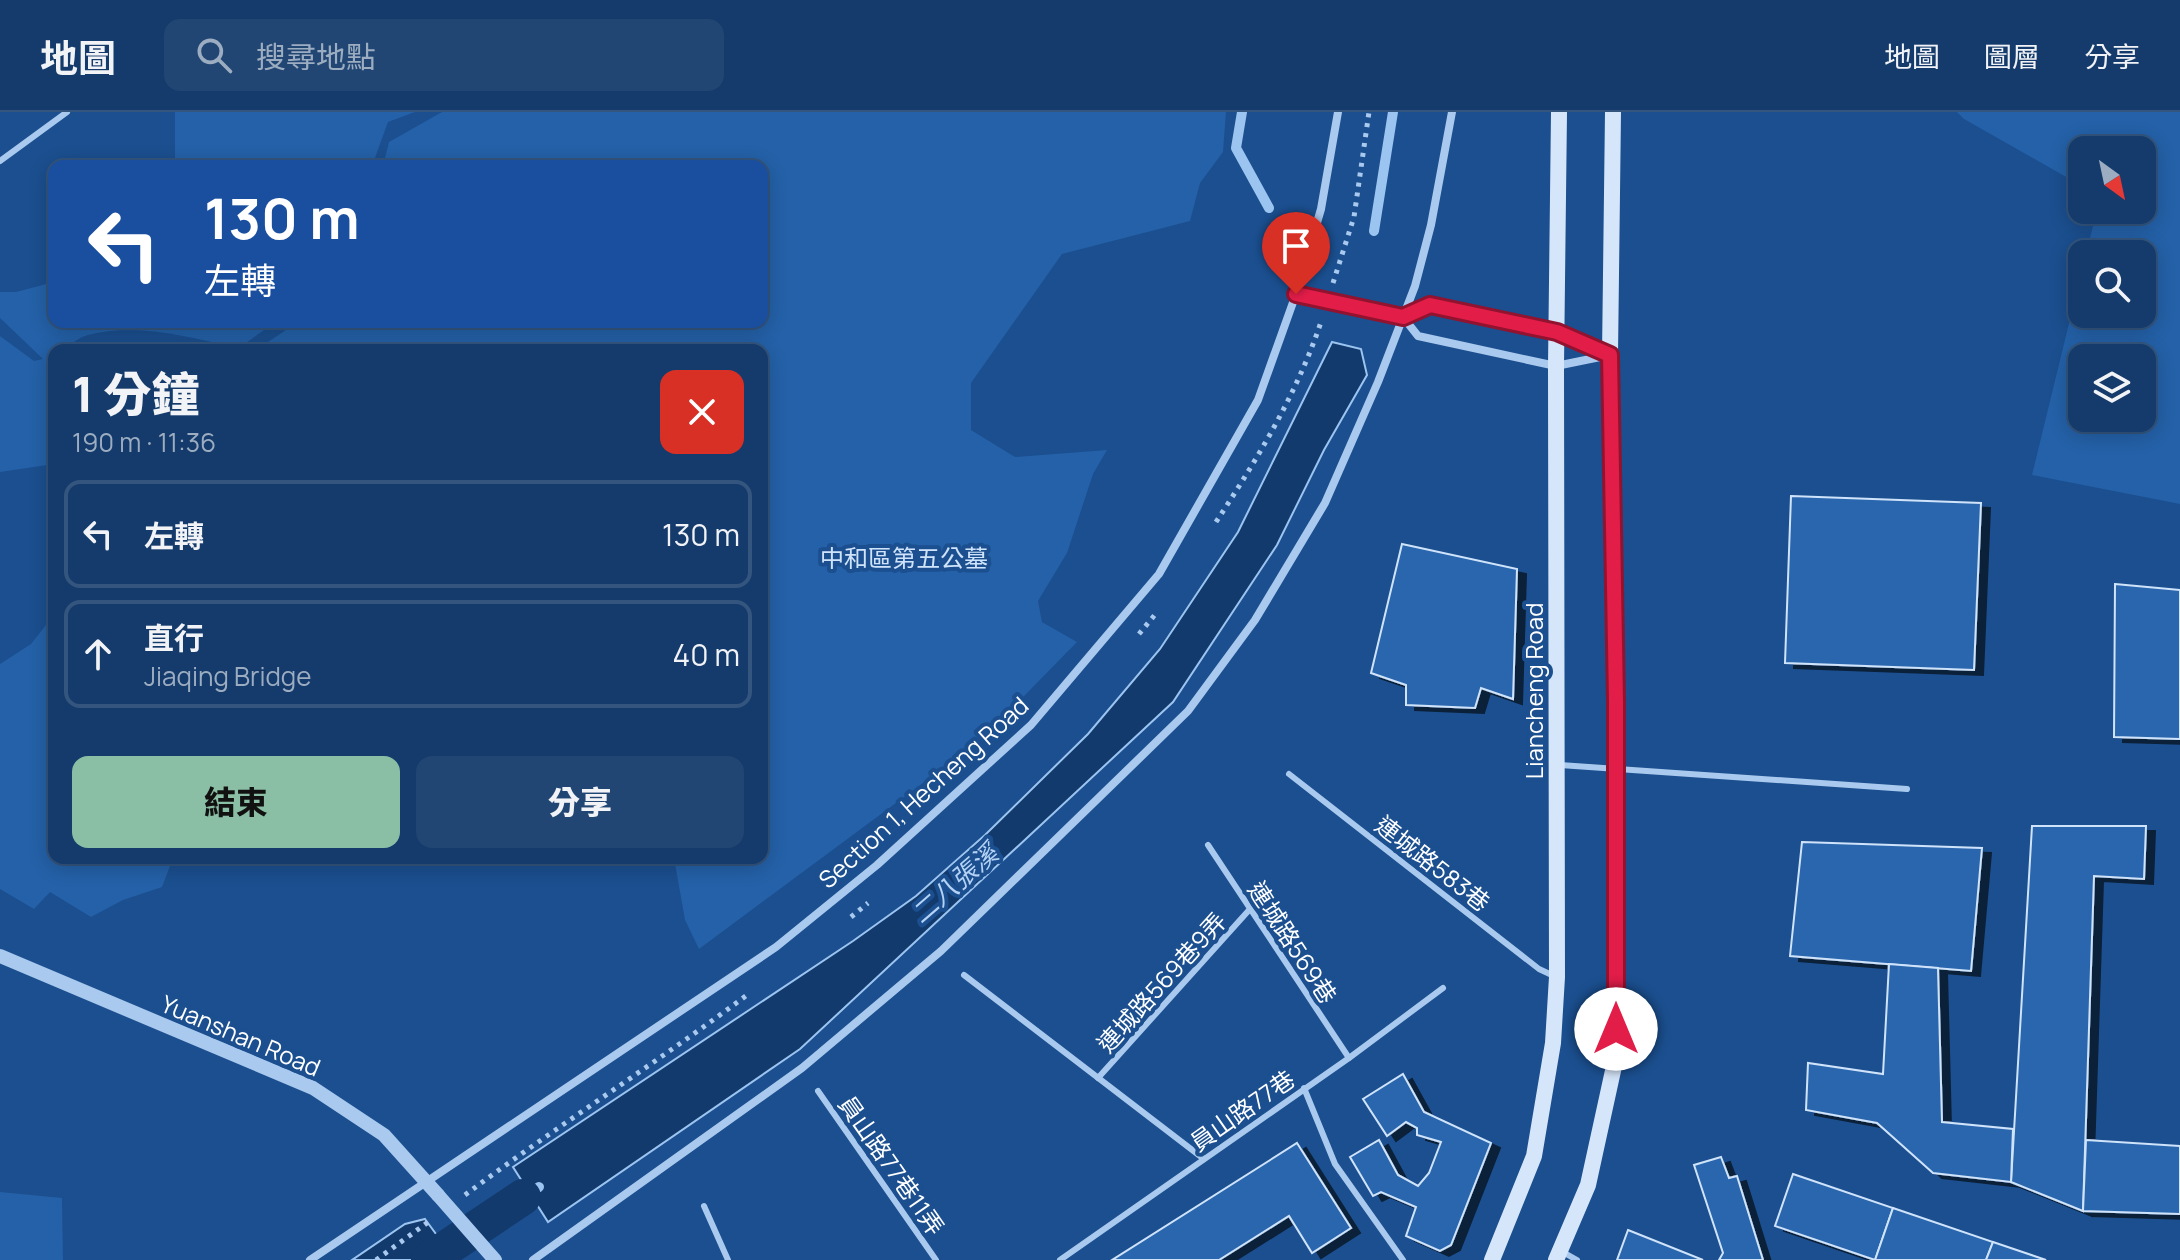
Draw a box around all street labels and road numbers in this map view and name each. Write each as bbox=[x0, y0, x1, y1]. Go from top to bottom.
street label: Liancheng Road bbox=[1517, 603, 1550, 779]
street label: Section 1, Hecheng Road bbox=[811, 689, 1035, 895]
street label: 連城路583巷 bbox=[1369, 808, 1497, 918]
street label: 連城路569巷 bbox=[1241, 875, 1345, 1009]
street label: 連城路569巷9弄 bbox=[1089, 905, 1233, 1059]
street label: Yuanshan Road bbox=[156, 987, 326, 1083]
street label: 員山路77巷 bbox=[1183, 1062, 1301, 1158]
street label: 員山路77巷11弄 bbox=[832, 1089, 952, 1241]

